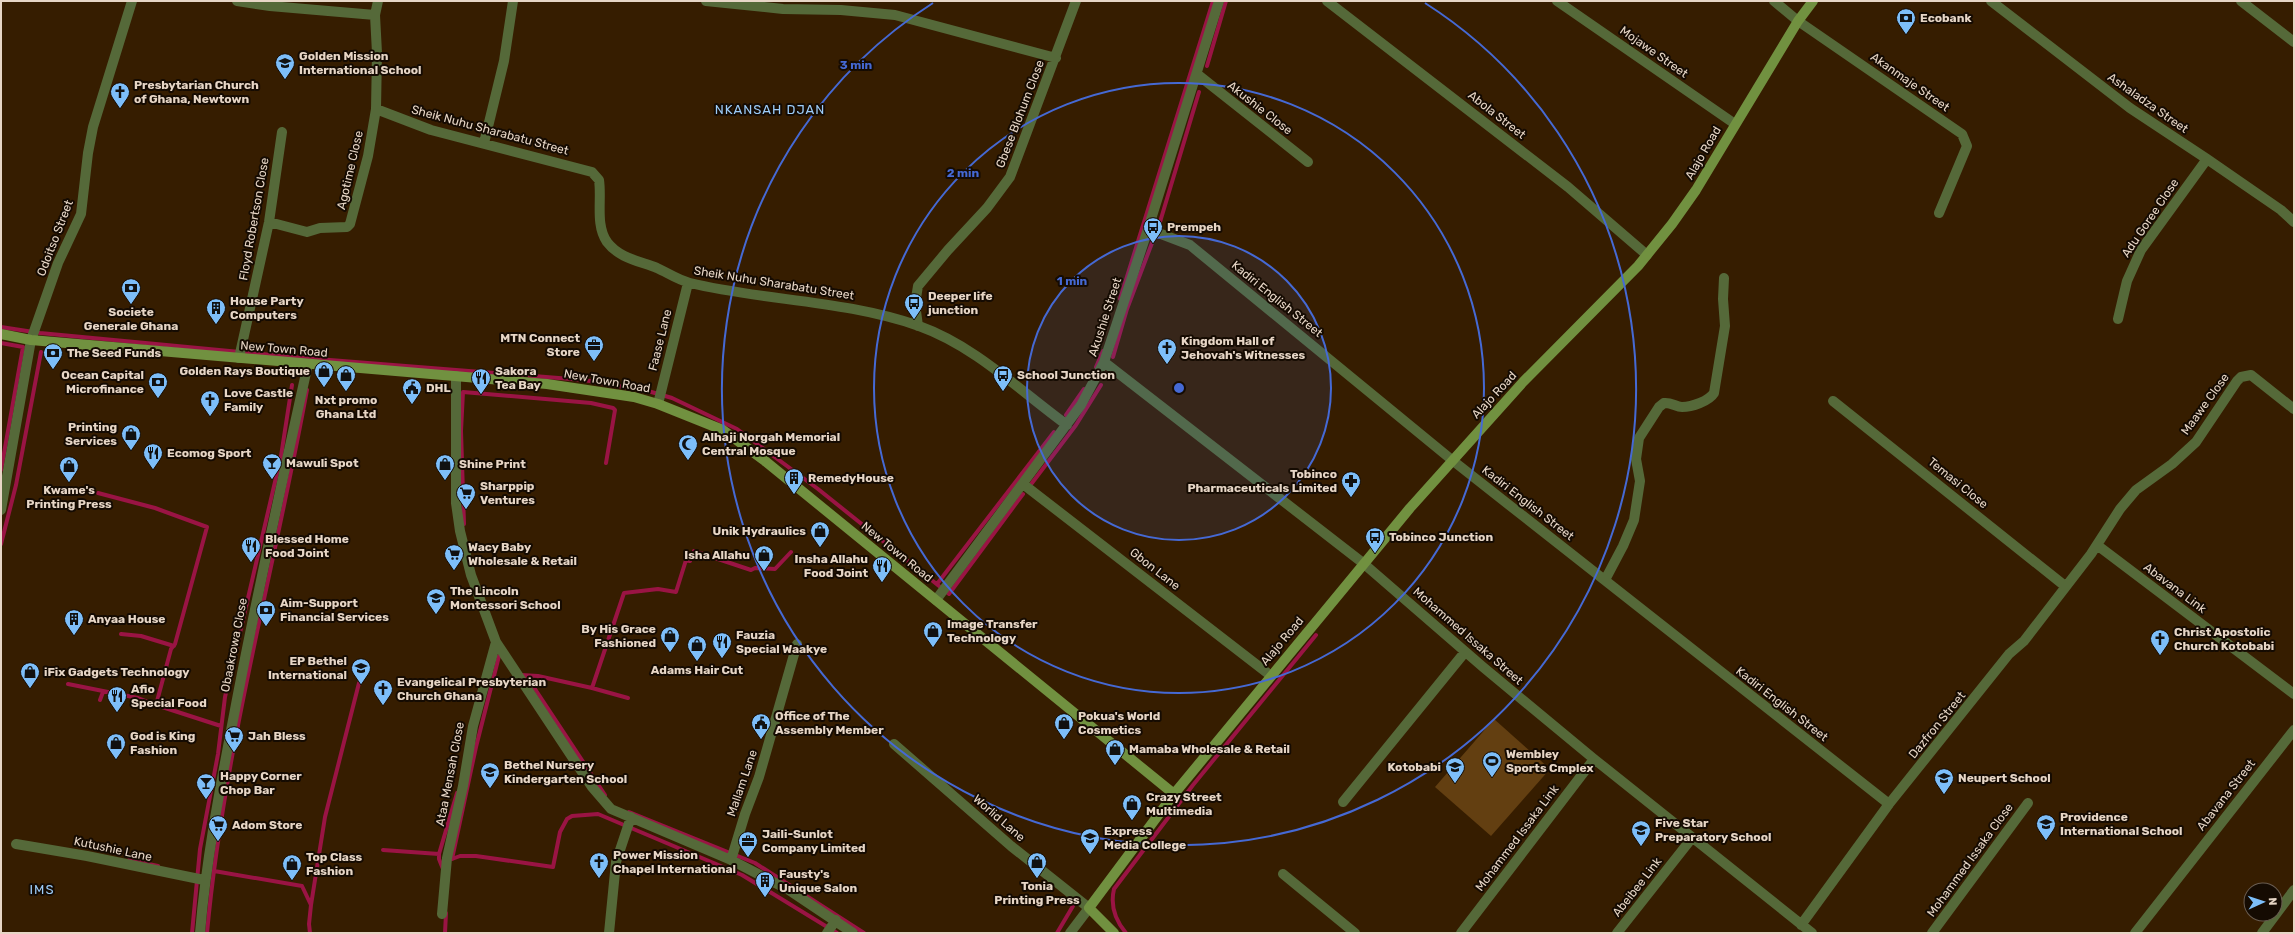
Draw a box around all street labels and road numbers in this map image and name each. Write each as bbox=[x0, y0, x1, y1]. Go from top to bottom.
street label: Mojawe Street bbox=[1617, 23, 1691, 81]
street label: Akanmaje Street bbox=[1868, 50, 1952, 115]
street label: Gbese Blohum Close bbox=[993, 58, 1047, 170]
street label: Ashaladza Street bbox=[2105, 70, 2191, 136]
street label: Akushie Close bbox=[1225, 78, 1295, 138]
street label: Abola Street bbox=[1465, 88, 1529, 142]
street label: Sheik Nuhu Sharabatu Street bbox=[410, 102, 570, 158]
street label: Alajo Road bbox=[1682, 124, 1724, 182]
street label: Agotime Close bbox=[334, 129, 366, 211]
street label: Floyd Robertson Close bbox=[236, 156, 272, 282]
street label: Adu Goree Close bbox=[2119, 176, 2182, 260]
street label: Odoitso Street bbox=[34, 198, 76, 278]
street label: Kadiri English Street bbox=[1229, 258, 1325, 340]
street label: Sheik Nuhu Sharabatu Street bbox=[693, 263, 855, 303]
street label: Akushie Street bbox=[1086, 275, 1124, 358]
street label: Faase Lane bbox=[646, 307, 674, 372]
street label: New Town Road bbox=[240, 338, 328, 360]
street label: New Town Road bbox=[563, 366, 651, 396]
street label: Alajo Road bbox=[1469, 369, 1519, 421]
street label: Maawe Close bbox=[2178, 370, 2232, 437]
street label: Temasi Close bbox=[1925, 455, 1991, 511]
street label: Kadiri English Street bbox=[1479, 463, 1577, 543]
street label: New Town Road bbox=[859, 519, 935, 585]
street label: Gbon Lane bbox=[1127, 545, 1183, 593]
street label: Abavana Link bbox=[2141, 560, 2210, 617]
street label: Mohammed Issaka Street bbox=[1410, 584, 1526, 688]
street label: Obaakrowa Close bbox=[218, 597, 250, 693]
street label: Alajo Road bbox=[1258, 614, 1306, 668]
street label: Kadiri English Street bbox=[1733, 664, 1831, 744]
street label: Dazfron Street bbox=[1906, 689, 1968, 761]
street label: Ataa Mensah Close bbox=[433, 720, 467, 827]
street label: Mallam Lane bbox=[724, 748, 760, 818]
street label: Abavana Street bbox=[2194, 756, 2258, 833]
street label: Mohammed Issaka Link bbox=[1472, 781, 1562, 894]
street label: Worlid Lane bbox=[970, 792, 1028, 844]
street label: Mohammed Issaka Close bbox=[1924, 800, 2016, 919]
street label: Kutushie Lane bbox=[73, 834, 154, 864]
street label: Abeibee Link bbox=[1609, 854, 1665, 919]

